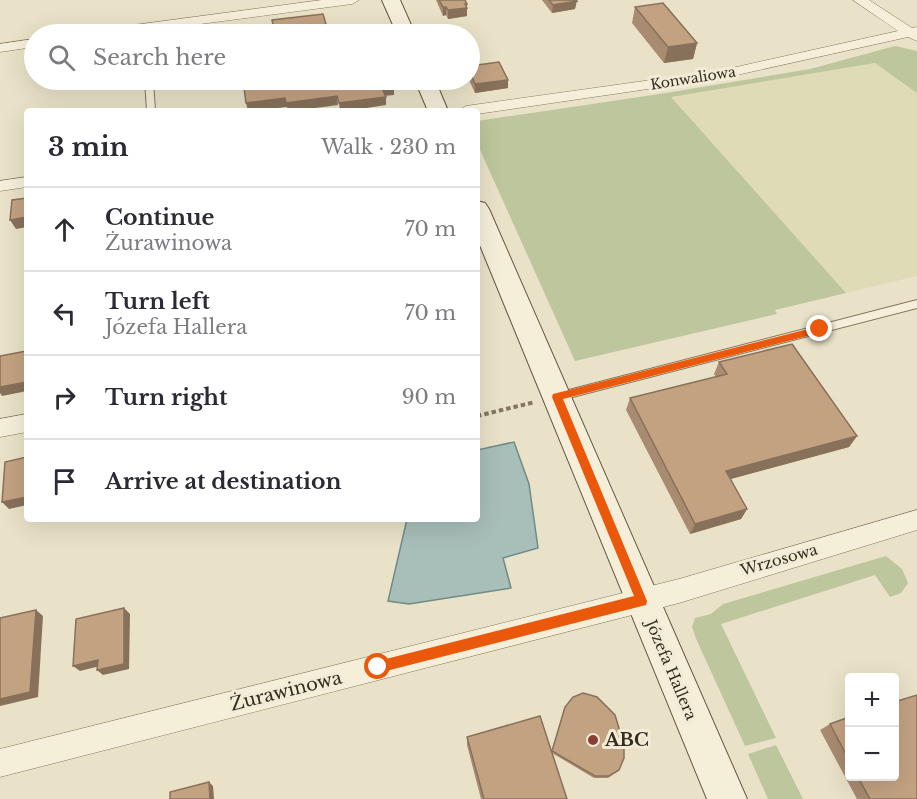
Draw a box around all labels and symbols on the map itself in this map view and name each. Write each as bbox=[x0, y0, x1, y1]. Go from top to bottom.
street label: Konwaliowa bbox=[649, 62, 737, 94]
route end bbox=[806, 315, 832, 341]
street label: Wrzosowa bbox=[737, 539, 820, 580]
street label: Józefa Hallera bbox=[641, 615, 701, 723]
route start bbox=[364, 653, 390, 679]
street label: Żurawinowa bbox=[228, 666, 344, 716]
place label: ABC bbox=[604, 729, 649, 751]
marker: ABC bbox=[586, 733, 600, 747]

